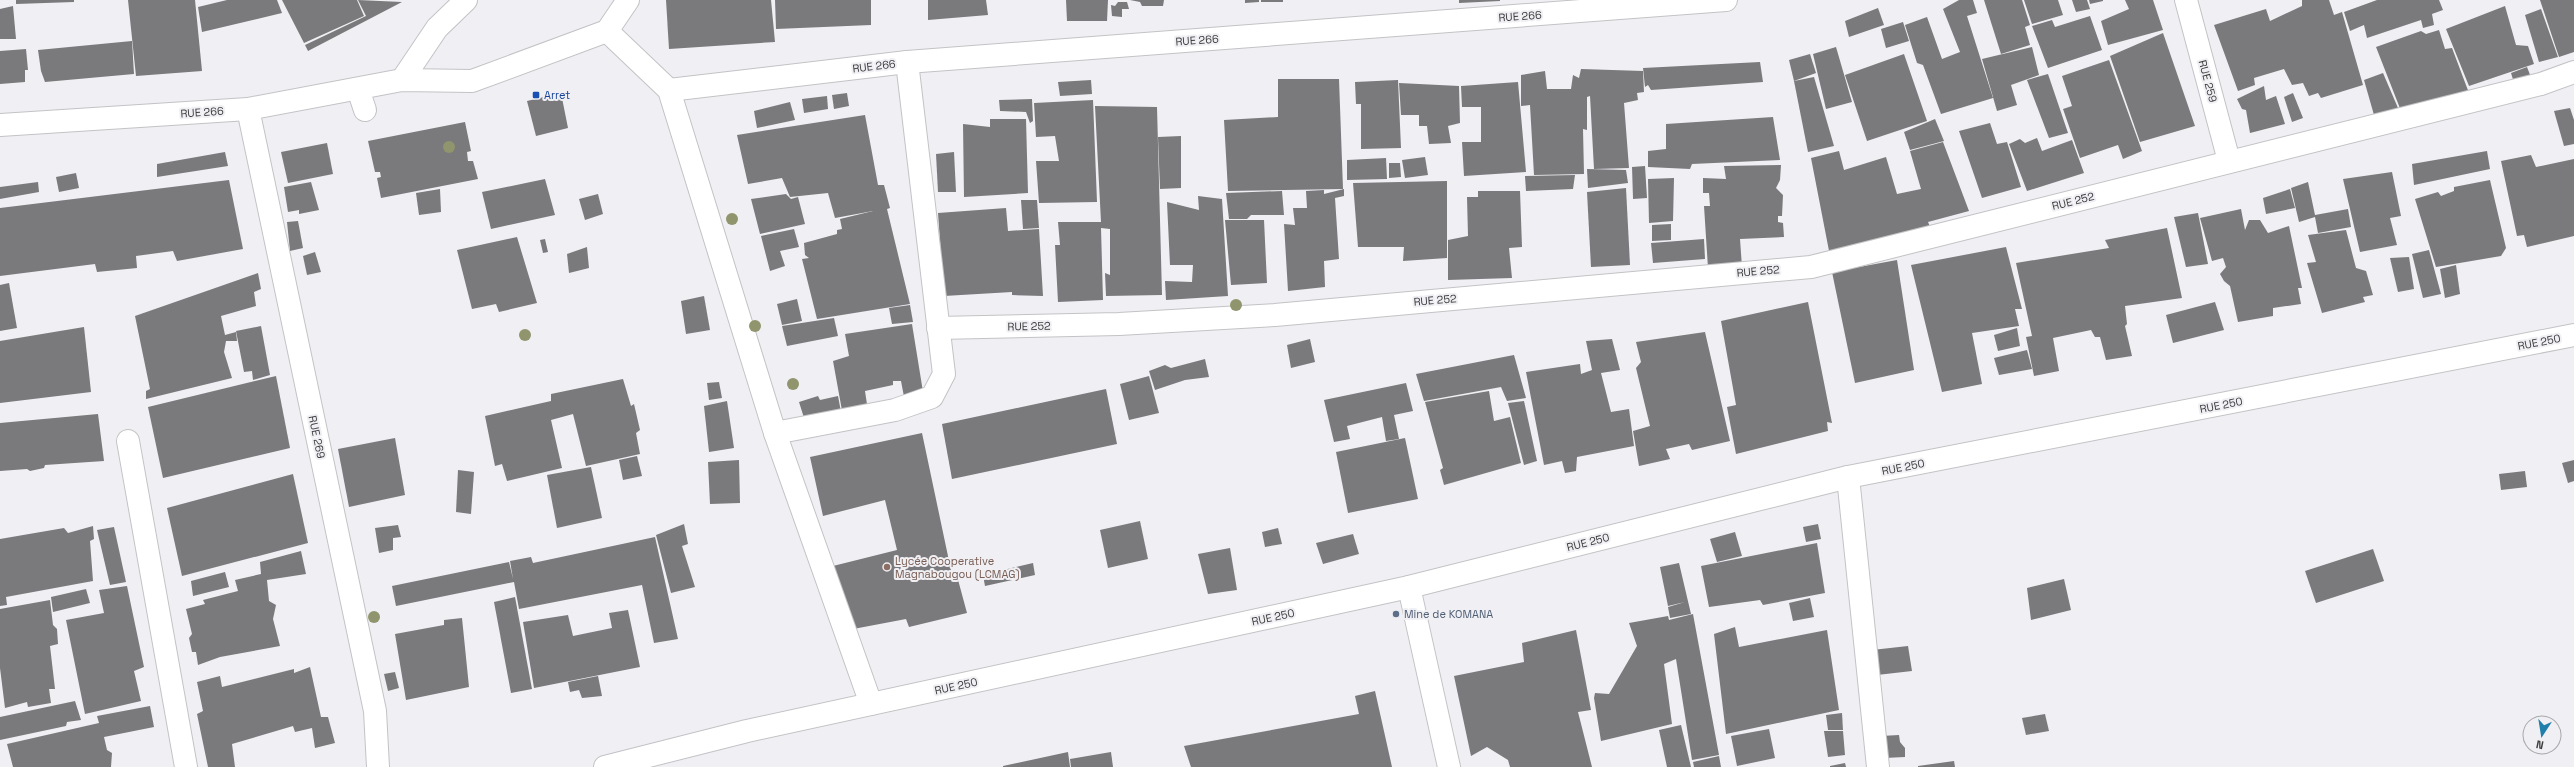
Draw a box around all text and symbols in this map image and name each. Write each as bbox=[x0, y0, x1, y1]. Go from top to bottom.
street label: RUE 266 bbox=[1498, 7, 1542, 24]
street label: RUE 266 bbox=[1175, 31, 1219, 48]
street label: RUE 266 bbox=[852, 56, 897, 76]
street label: RUE 259 bbox=[2196, 58, 2220, 104]
place label: Arret bbox=[544, 88, 570, 102]
marker: Arret bbox=[531, 90, 541, 100]
street label: RUE 266 bbox=[180, 103, 224, 120]
street label: RUE 252 bbox=[2050, 189, 2096, 213]
street label: RUE 252 bbox=[1736, 262, 1780, 280]
street label: RUE 252 bbox=[1413, 291, 1457, 309]
street label: RUE 252 bbox=[1007, 319, 1051, 333]
street label: RUE 250 bbox=[2516, 331, 2562, 353]
street label: RUE 250 bbox=[2198, 394, 2244, 416]
street label: RUE 269 bbox=[306, 414, 328, 460]
street label: RUE 250 bbox=[1880, 456, 1926, 478]
street label: RUE 250 bbox=[1565, 530, 1611, 554]
place label: Lycée Cooperative Magnabougou (LCMAG) bbox=[895, 554, 1020, 581]
marker: Lycée Cooperative Magnabougou (LCMAG) bbox=[882, 562, 892, 572]
street label: RUE 250 bbox=[1250, 606, 1296, 628]
place label: Mine de KOMANA bbox=[1404, 607, 1493, 621]
marker: Mine de KOMANA bbox=[1391, 609, 1401, 619]
street label: RUE 250 bbox=[933, 675, 979, 697]
north arrow bbox=[2522, 715, 2562, 755]
text: N bbox=[2535, 737, 2545, 752]

